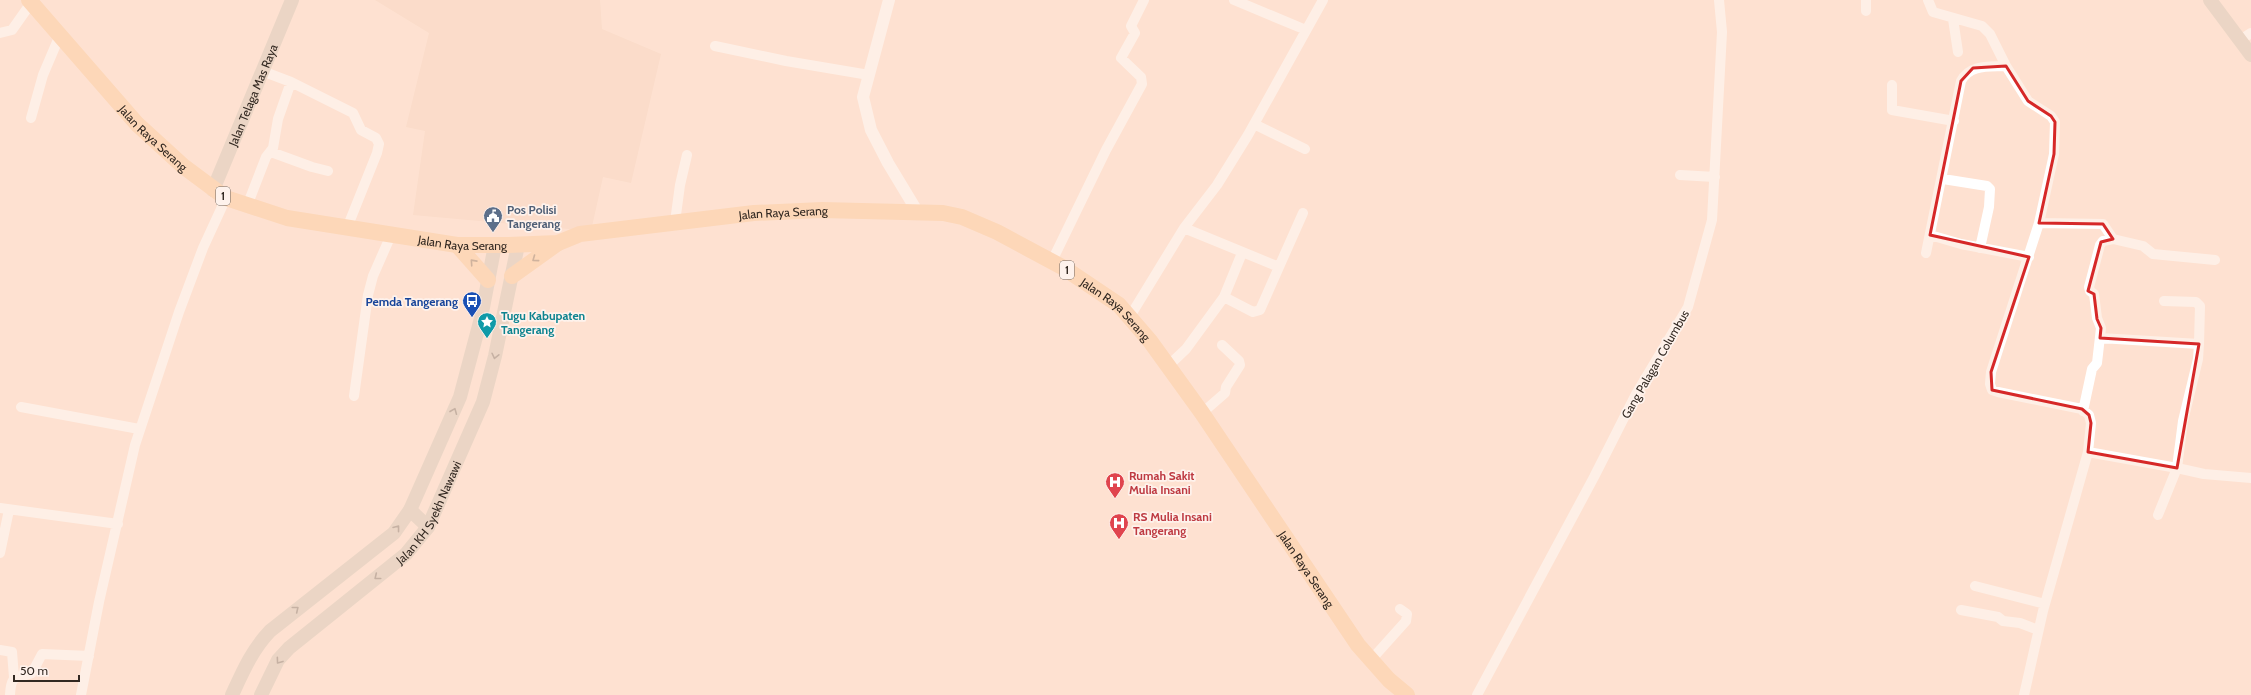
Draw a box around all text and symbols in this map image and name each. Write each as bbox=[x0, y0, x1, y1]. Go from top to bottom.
street label: Jalan Telaga Mas Raya bbox=[224, 41, 280, 149]
street label: Jalan Raya Serang bbox=[116, 101, 191, 175]
road number: 1 bbox=[216, 187, 230, 205]
place label: Pos Polisi Tangerang bbox=[507, 202, 560, 231]
street label: Jalan Raya Serang bbox=[737, 202, 829, 222]
public building icon: Pos Polisi Tangerang bbox=[482, 205, 504, 233]
street label: Jalan Raya Serang bbox=[416, 231, 508, 253]
one-way arrow bbox=[532, 254, 539, 261]
one-way arrow bbox=[471, 259, 478, 267]
road number: 1 bbox=[1060, 261, 1074, 279]
street label: Jalan Raya Serang bbox=[1077, 273, 1155, 345]
bus stop icon: Pemda Tangerang bbox=[461, 290, 483, 318]
place label: Pemda Tangerang bbox=[366, 294, 458, 309]
street label: Gang Palagan Columbus bbox=[1618, 307, 1692, 421]
place label: Tugu Kabupaten Tangerang bbox=[501, 308, 585, 337]
place icon: Tugu Kabupaten Tangerang bbox=[476, 311, 498, 339]
one-way arrow bbox=[492, 352, 500, 359]
one-way arrow bbox=[449, 408, 457, 416]
street label: Jalan KH Syekh Nawawi bbox=[392, 458, 464, 567]
place label: Rumah Sakit Mulia Insani bbox=[1129, 468, 1194, 497]
hospital icon: Rumah Sakit Mulia Insani bbox=[1104, 471, 1126, 499]
place label: RS Mulia Insani Tangerang bbox=[1133, 509, 1212, 538]
hospital icon: RS Mulia Insani Tangerang bbox=[1108, 512, 1130, 540]
one-way arrow bbox=[392, 525, 399, 532]
street label: Jalan Raya Serang bbox=[1275, 527, 1339, 611]
one-way arrow bbox=[375, 572, 382, 579]
one-way arrow bbox=[292, 607, 299, 614]
scale bar bbox=[14, 657, 79, 683]
one-way arrow bbox=[276, 657, 284, 664]
text: 50 m bbox=[20, 663, 48, 678]

